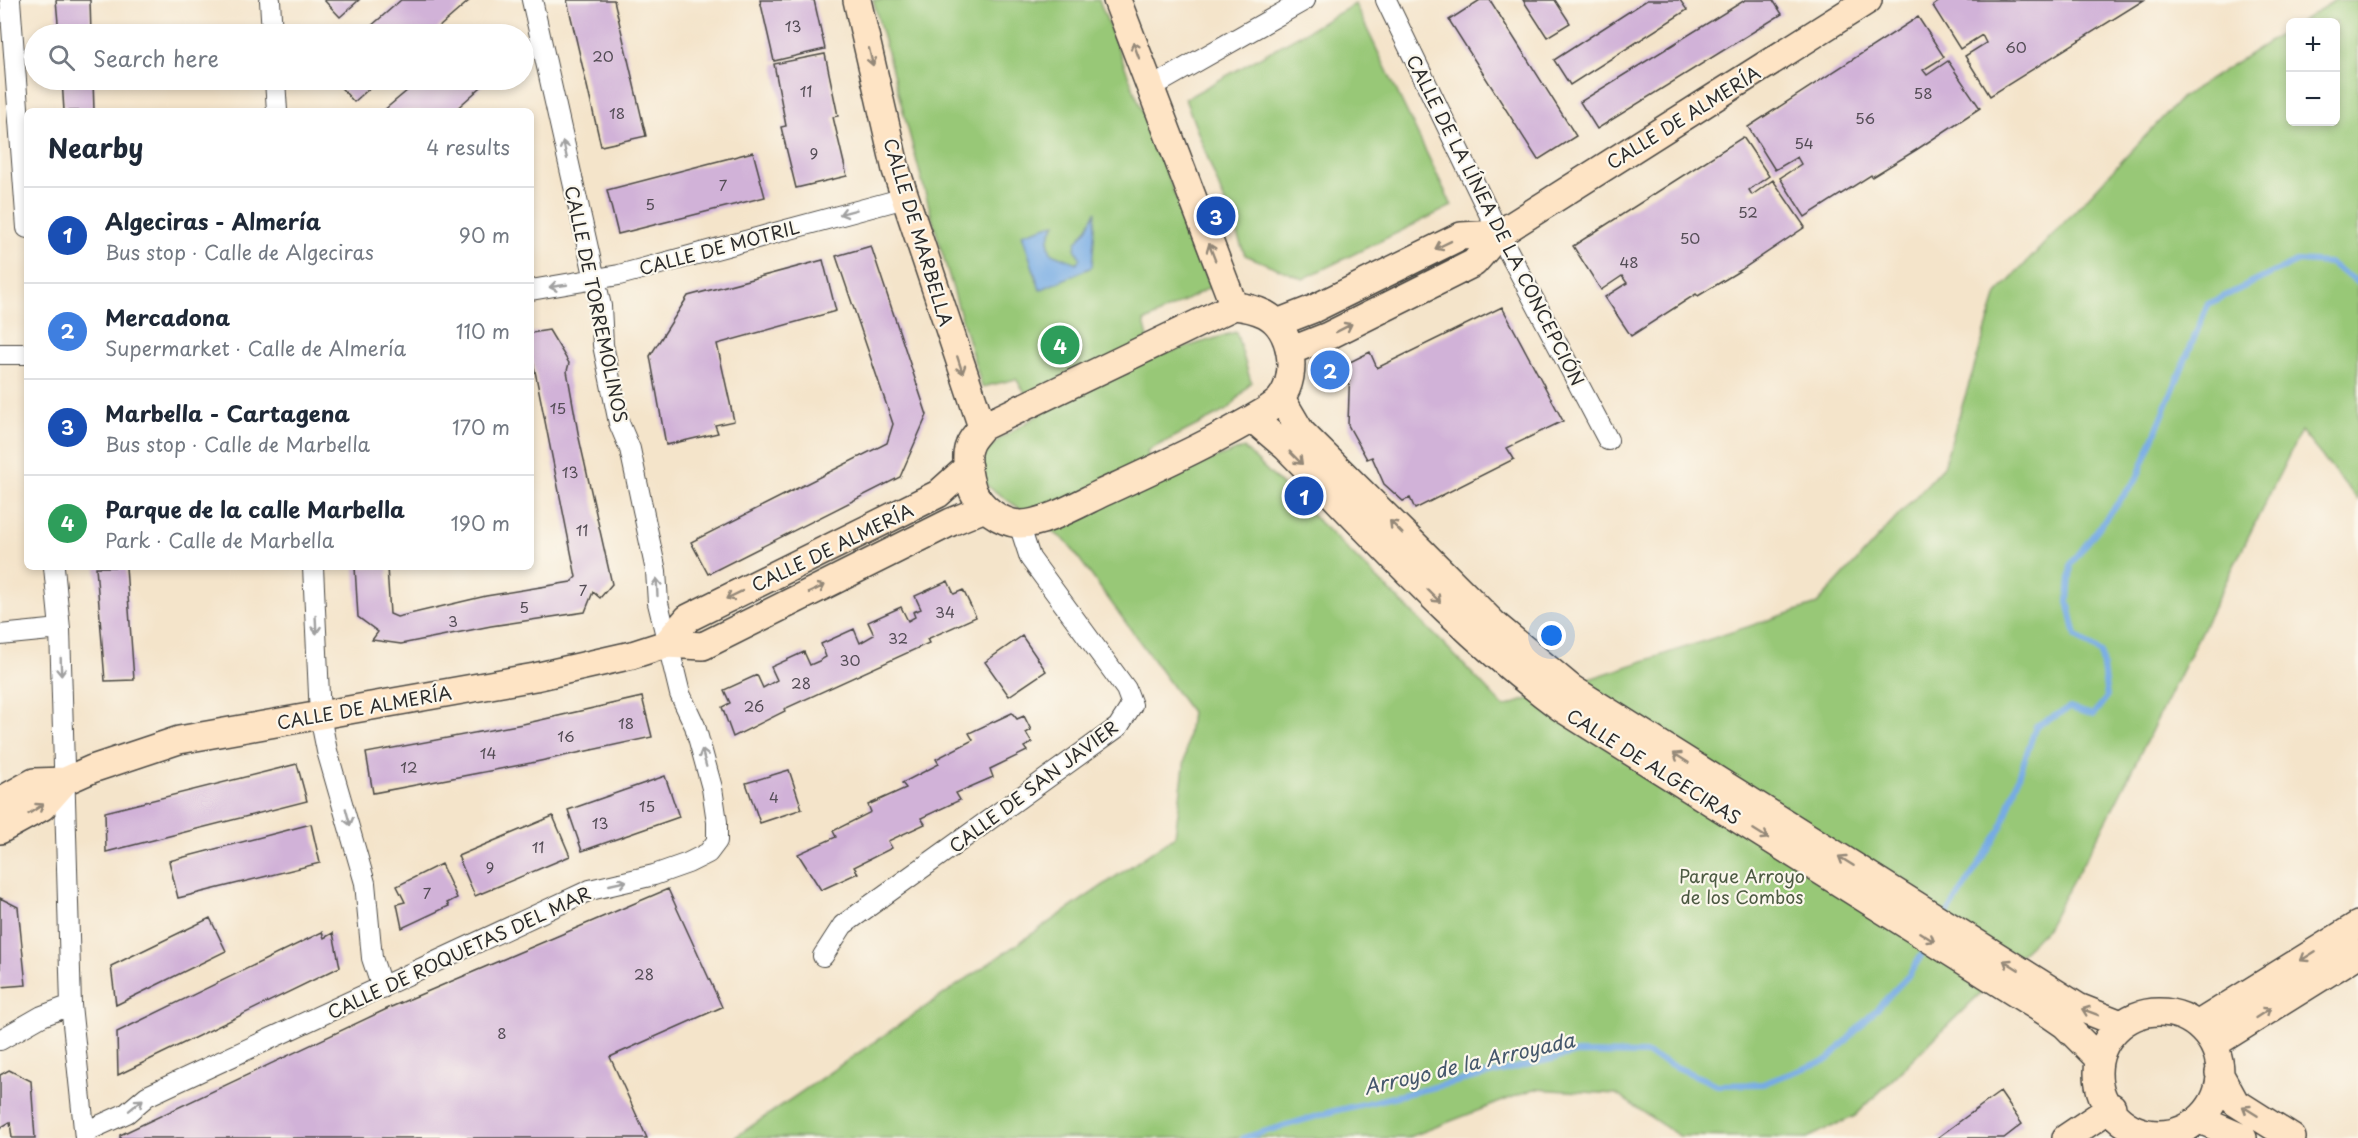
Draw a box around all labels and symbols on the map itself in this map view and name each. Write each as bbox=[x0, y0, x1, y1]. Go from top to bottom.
house number: 13 bbox=[785, 14, 801, 37]
house number: 60 bbox=[2005, 35, 2027, 58]
one-way arrow bbox=[1129, 41, 1140, 60]
house number: 20 bbox=[592, 44, 614, 67]
one-way arrow bbox=[866, 47, 878, 66]
street label: CALLE DE LA LÍNEA DE LA CONCEPCIÓN bbox=[1400, 50, 1592, 390]
street label: CALLE DE ALMERÍA bbox=[1601, 59, 1765, 175]
house number: 11 bbox=[800, 79, 812, 102]
house number: 58 bbox=[1913, 81, 1933, 104]
house number: 18 bbox=[609, 101, 625, 124]
house number: 56 bbox=[1855, 106, 1875, 129]
house number: 54 bbox=[1794, 131, 1814, 154]
street label: CALLE DE MARBELLA bbox=[878, 135, 960, 329]
one-way arrow bbox=[559, 141, 570, 161]
house number: 9 bbox=[810, 141, 818, 164]
house number: 7 bbox=[719, 173, 728, 196]
street label: CALLE DE TORREMOLINOS bbox=[559, 183, 635, 425]
house number: 5 bbox=[645, 192, 655, 215]
pin: 3 bbox=[1196, 194, 1236, 238]
house number: 52 bbox=[1738, 200, 1758, 223]
one-way arrow bbox=[839, 206, 858, 218]
street label: CALLE DE MOTRIL bbox=[636, 213, 802, 281]
house number: 50 bbox=[1680, 226, 1700, 249]
one-way arrow bbox=[1434, 240, 1452, 251]
one-way arrow bbox=[1206, 243, 1217, 262]
house number: 48 bbox=[1619, 250, 1639, 273]
one-way arrow bbox=[548, 280, 568, 291]
one-way arrow bbox=[1335, 321, 1353, 333]
pin: 4 bbox=[1040, 322, 1080, 368]
pin: 2 bbox=[1310, 348, 1350, 392]
one-way arrow bbox=[956, 355, 967, 374]
house number: 15 bbox=[550, 396, 566, 419]
one-way arrow bbox=[1289, 450, 1304, 465]
house number: 13 bbox=[562, 460, 578, 483]
pin: 1 bbox=[1284, 474, 1324, 518]
street label: CALLE DE ALMERÍA bbox=[747, 496, 918, 598]
house number: 11 bbox=[576, 518, 588, 541]
one-way arrow bbox=[1389, 520, 1404, 535]
one-way arrow bbox=[651, 577, 662, 597]
house number: 7 bbox=[579, 578, 588, 601]
one-way arrow bbox=[807, 583, 825, 594]
one-way arrow bbox=[1426, 589, 1441, 604]
one-way arrow bbox=[725, 590, 743, 602]
house number: 5 bbox=[519, 595, 529, 618]
house number: 34 bbox=[935, 600, 955, 623]
house number: 3 bbox=[448, 609, 458, 632]
one-way arrow bbox=[310, 615, 321, 635]
your location bbox=[1537, 621, 1566, 650]
house number: 32 bbox=[888, 626, 908, 649]
house number: 30 bbox=[840, 648, 860, 671]
one-way arrow bbox=[55, 657, 67, 677]
house number: 28 bbox=[791, 671, 811, 694]
street label: CALLE DE ALMERÍA bbox=[274, 678, 454, 736]
house number: 26 bbox=[744, 694, 764, 717]
street label: CALLE DE ALGECIRAS bbox=[1562, 701, 1746, 831]
house number: 18 bbox=[618, 711, 634, 734]
street label: CALLE DE SAN JAVIER bbox=[943, 713, 1123, 859]
house number: 16 bbox=[557, 724, 575, 747]
house number: 14 bbox=[480, 741, 496, 764]
one-way arrow bbox=[698, 749, 709, 768]
one-way arrow bbox=[1673, 751, 1690, 763]
house number: 12 bbox=[400, 755, 418, 778]
house number: 4 bbox=[769, 785, 779, 808]
house number: 15 bbox=[639, 794, 655, 817]
one-way arrow bbox=[27, 803, 43, 815]
one-way arrow bbox=[342, 807, 354, 826]
house number: 13 bbox=[592, 811, 608, 834]
one-way arrow bbox=[1753, 827, 1770, 840]
house number: 11 bbox=[532, 835, 544, 858]
house number: 9 bbox=[486, 855, 494, 878]
one-way arrow bbox=[1838, 855, 1855, 867]
park label: Parque Arroyo de los Combos bbox=[1679, 862, 1805, 910]
one-way arrow bbox=[608, 877, 627, 889]
street label: CALLE DE ROQUETAS DEL MAR bbox=[323, 879, 595, 1025]
house number: 7 bbox=[423, 881, 432, 904]
one-way arrow bbox=[1918, 932, 1935, 944]
one-way arrow bbox=[2300, 950, 2317, 962]
one-way arrow bbox=[2003, 959, 2020, 971]
house number: 28 bbox=[634, 962, 654, 985]
one-way arrow bbox=[2081, 1006, 2100, 1017]
one-way arrow bbox=[2254, 1007, 2271, 1019]
house number: 8 bbox=[497, 1021, 507, 1044]
water label: Arroyo de la Arroyada bbox=[1361, 1024, 1579, 1102]
one-way arrow bbox=[128, 1099, 144, 1112]
one-way arrow bbox=[2242, 1105, 2259, 1117]

